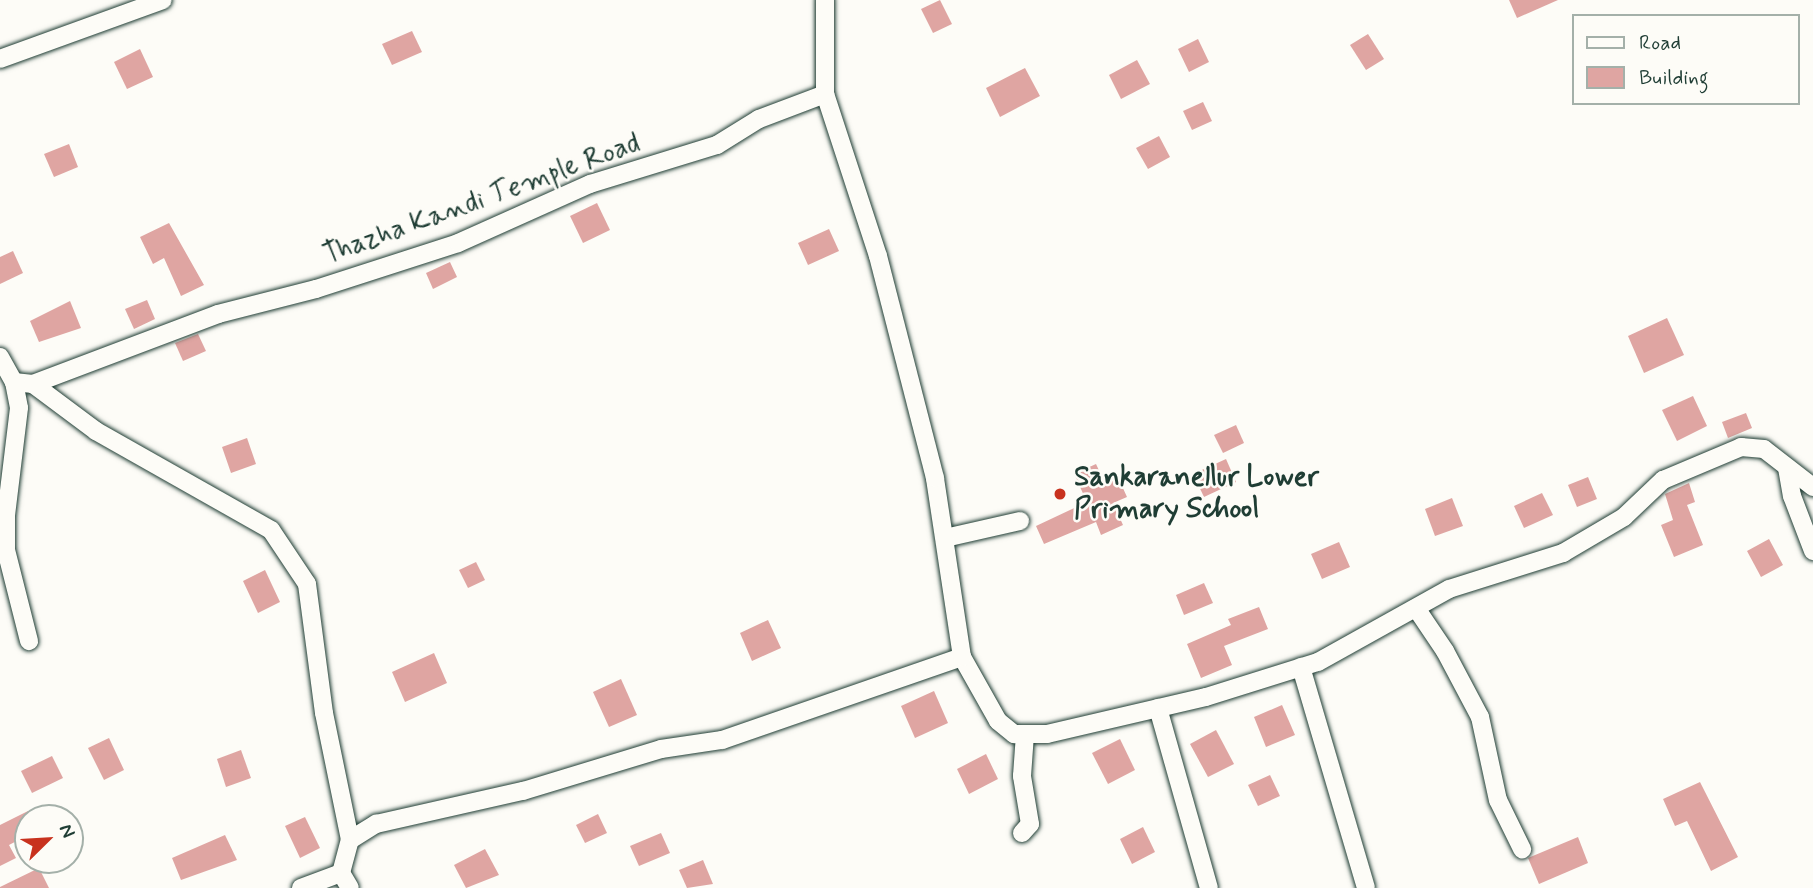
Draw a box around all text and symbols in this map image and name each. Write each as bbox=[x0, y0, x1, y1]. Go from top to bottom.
legend bbox=[1572, 14, 1799, 105]
text: Road bbox=[1639, 29, 1681, 57]
text: Building bbox=[1639, 64, 1709, 92]
street label: Thazha Kandi Temple Road bbox=[327, 130, 637, 270]
place label: Sankaranellur Lower Primary School bbox=[1074, 461, 1320, 527]
marker: Sankaranellur Lower Primary School bbox=[1052, 486, 1068, 502]
north arrow bbox=[14, 804, 84, 874]
text: N bbox=[53, 820, 81, 842]

